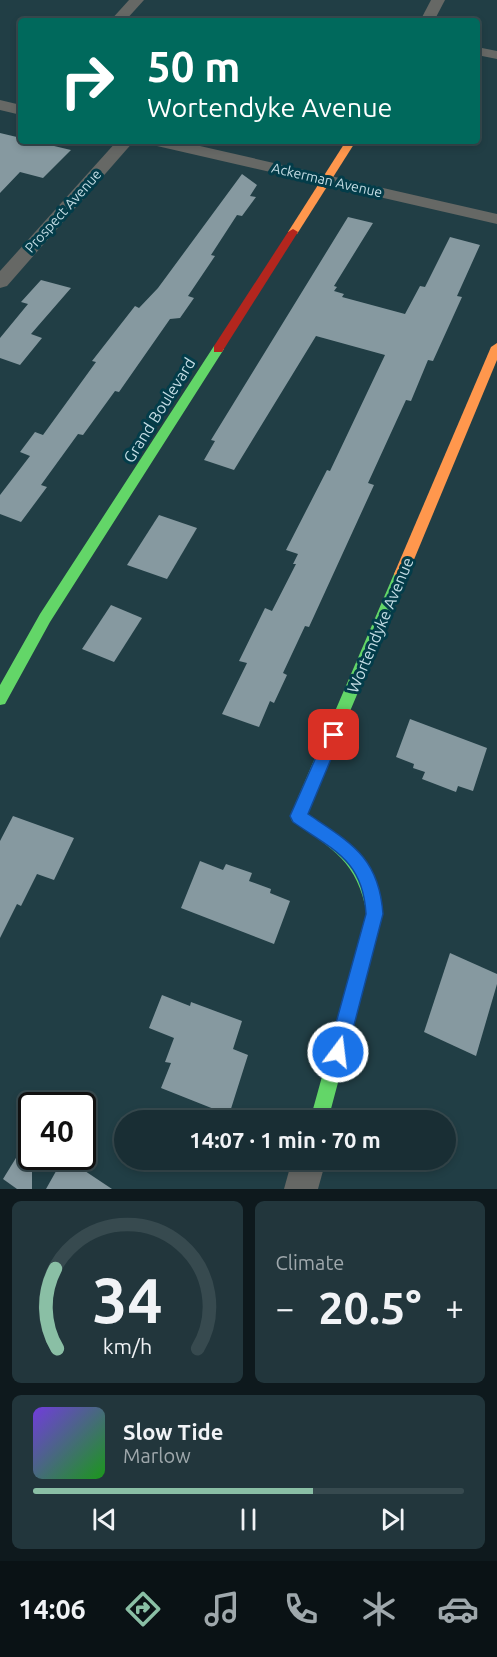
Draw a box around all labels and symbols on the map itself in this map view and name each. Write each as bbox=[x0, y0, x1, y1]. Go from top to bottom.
street label: Ackerman Avenue bbox=[270, 159, 384, 201]
street label: Prospect Avenue bbox=[22, 166, 104, 256]
street label: Grand Boulevard bbox=[120, 354, 198, 466]
street label: Wortendyke Avenue bbox=[343, 555, 417, 695]
pin bbox=[308, 709, 359, 760]
position arrow bbox=[306, 1020, 370, 1084]
speed limit sign: 40 bbox=[18, 1092, 96, 1170]

